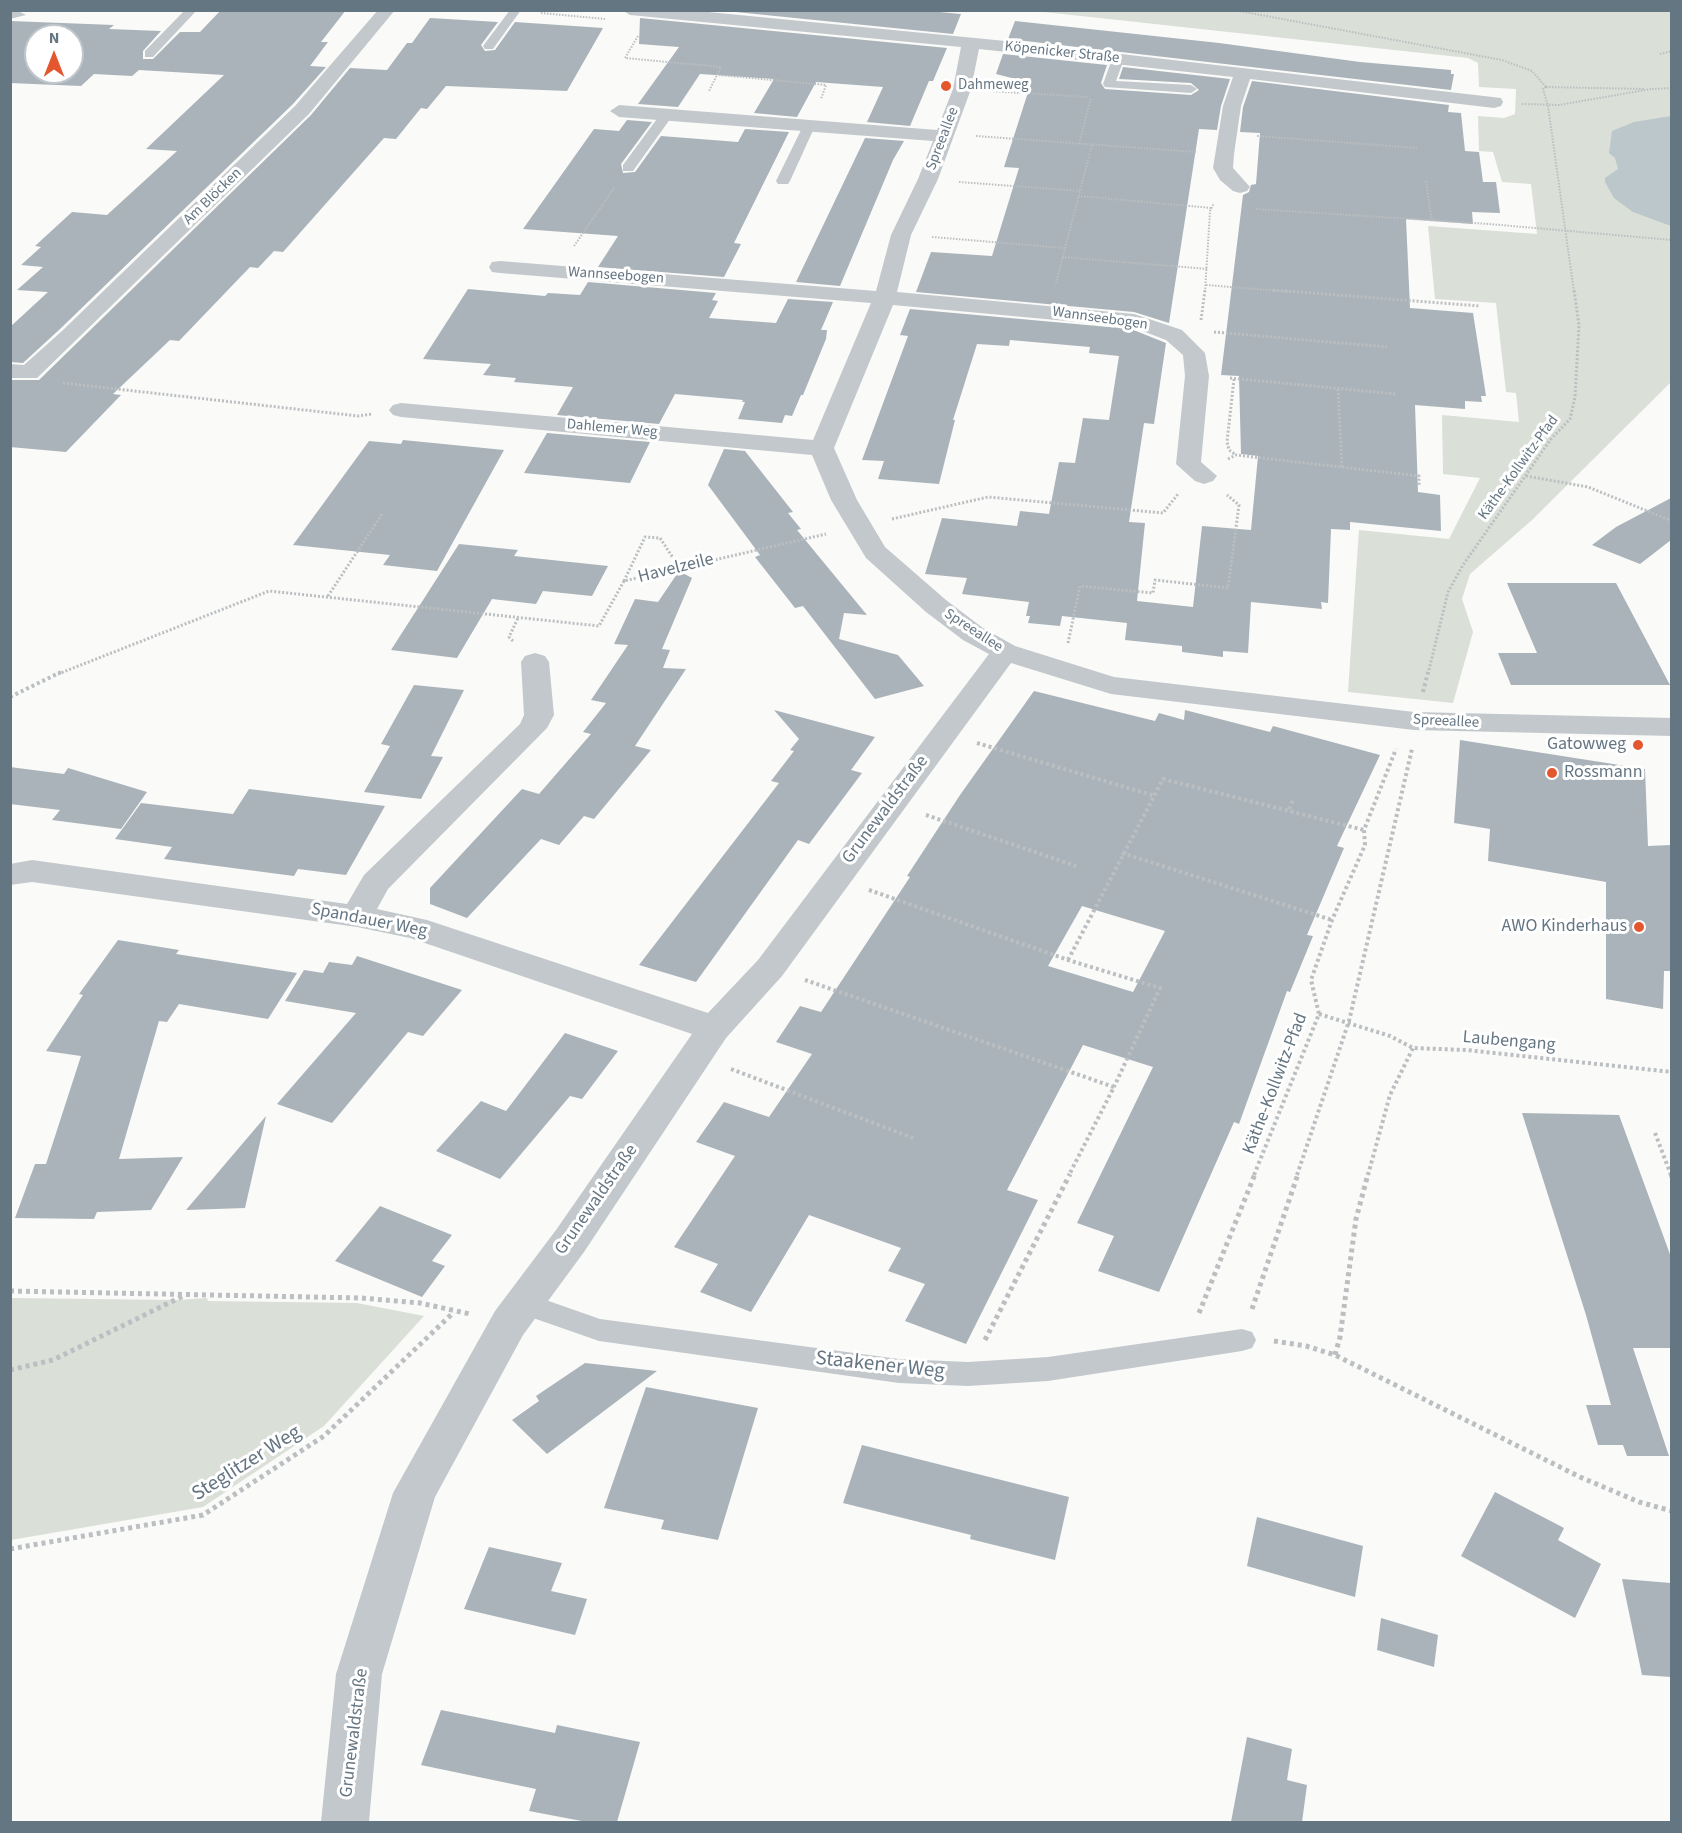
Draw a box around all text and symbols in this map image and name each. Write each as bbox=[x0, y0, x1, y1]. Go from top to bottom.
north arrow bbox=[24, 24, 84, 84]
text: N bbox=[49, 27, 59, 49]
street label: Köpenicker Straße bbox=[1004, 38, 1120, 68]
place label: Dahmeweg bbox=[958, 77, 1028, 95]
marker: Dahmeweg bbox=[939, 79, 953, 93]
street label: Spreeallee bbox=[923, 105, 963, 173]
street label: Am Blöcken bbox=[180, 165, 246, 229]
street label: Wannseebogen bbox=[567, 264, 665, 288]
street label: Wannseebogen bbox=[1051, 303, 1149, 335]
street label: Käthe-Kollwitz-Pfad bbox=[1475, 412, 1563, 524]
street label: Dahlemer Weg bbox=[566, 416, 658, 442]
street label: Havelzeile bbox=[636, 549, 716, 589]
street label: Spreeallee bbox=[940, 605, 1006, 657]
street label: Spreeallee bbox=[1412, 711, 1480, 733]
place label: Gatowweg bbox=[1547, 734, 1626, 756]
marker: Gatowweg bbox=[1631, 738, 1645, 752]
street label: Grunewaldstraße bbox=[838, 752, 934, 868]
place label: Rossmann bbox=[1564, 762, 1643, 784]
marker: Rossmann bbox=[1545, 766, 1559, 780]
street label: Spandauer Weg bbox=[309, 899, 429, 943]
place label: AWO Kinderhaus bbox=[1502, 916, 1627, 938]
marker: AWO Kinderhaus bbox=[1632, 920, 1646, 934]
street label: Käthe-Kollwitz-Pfad bbox=[1239, 1010, 1313, 1158]
street label: Laubengang bbox=[1462, 1027, 1556, 1057]
street label: Grunewaldstraße bbox=[551, 1141, 643, 1259]
street label: Staakener Weg bbox=[814, 1347, 946, 1385]
street label: Steglitzer Weg bbox=[188, 1420, 306, 1508]
street label: Grunewaldstraße bbox=[336, 1667, 374, 1799]

